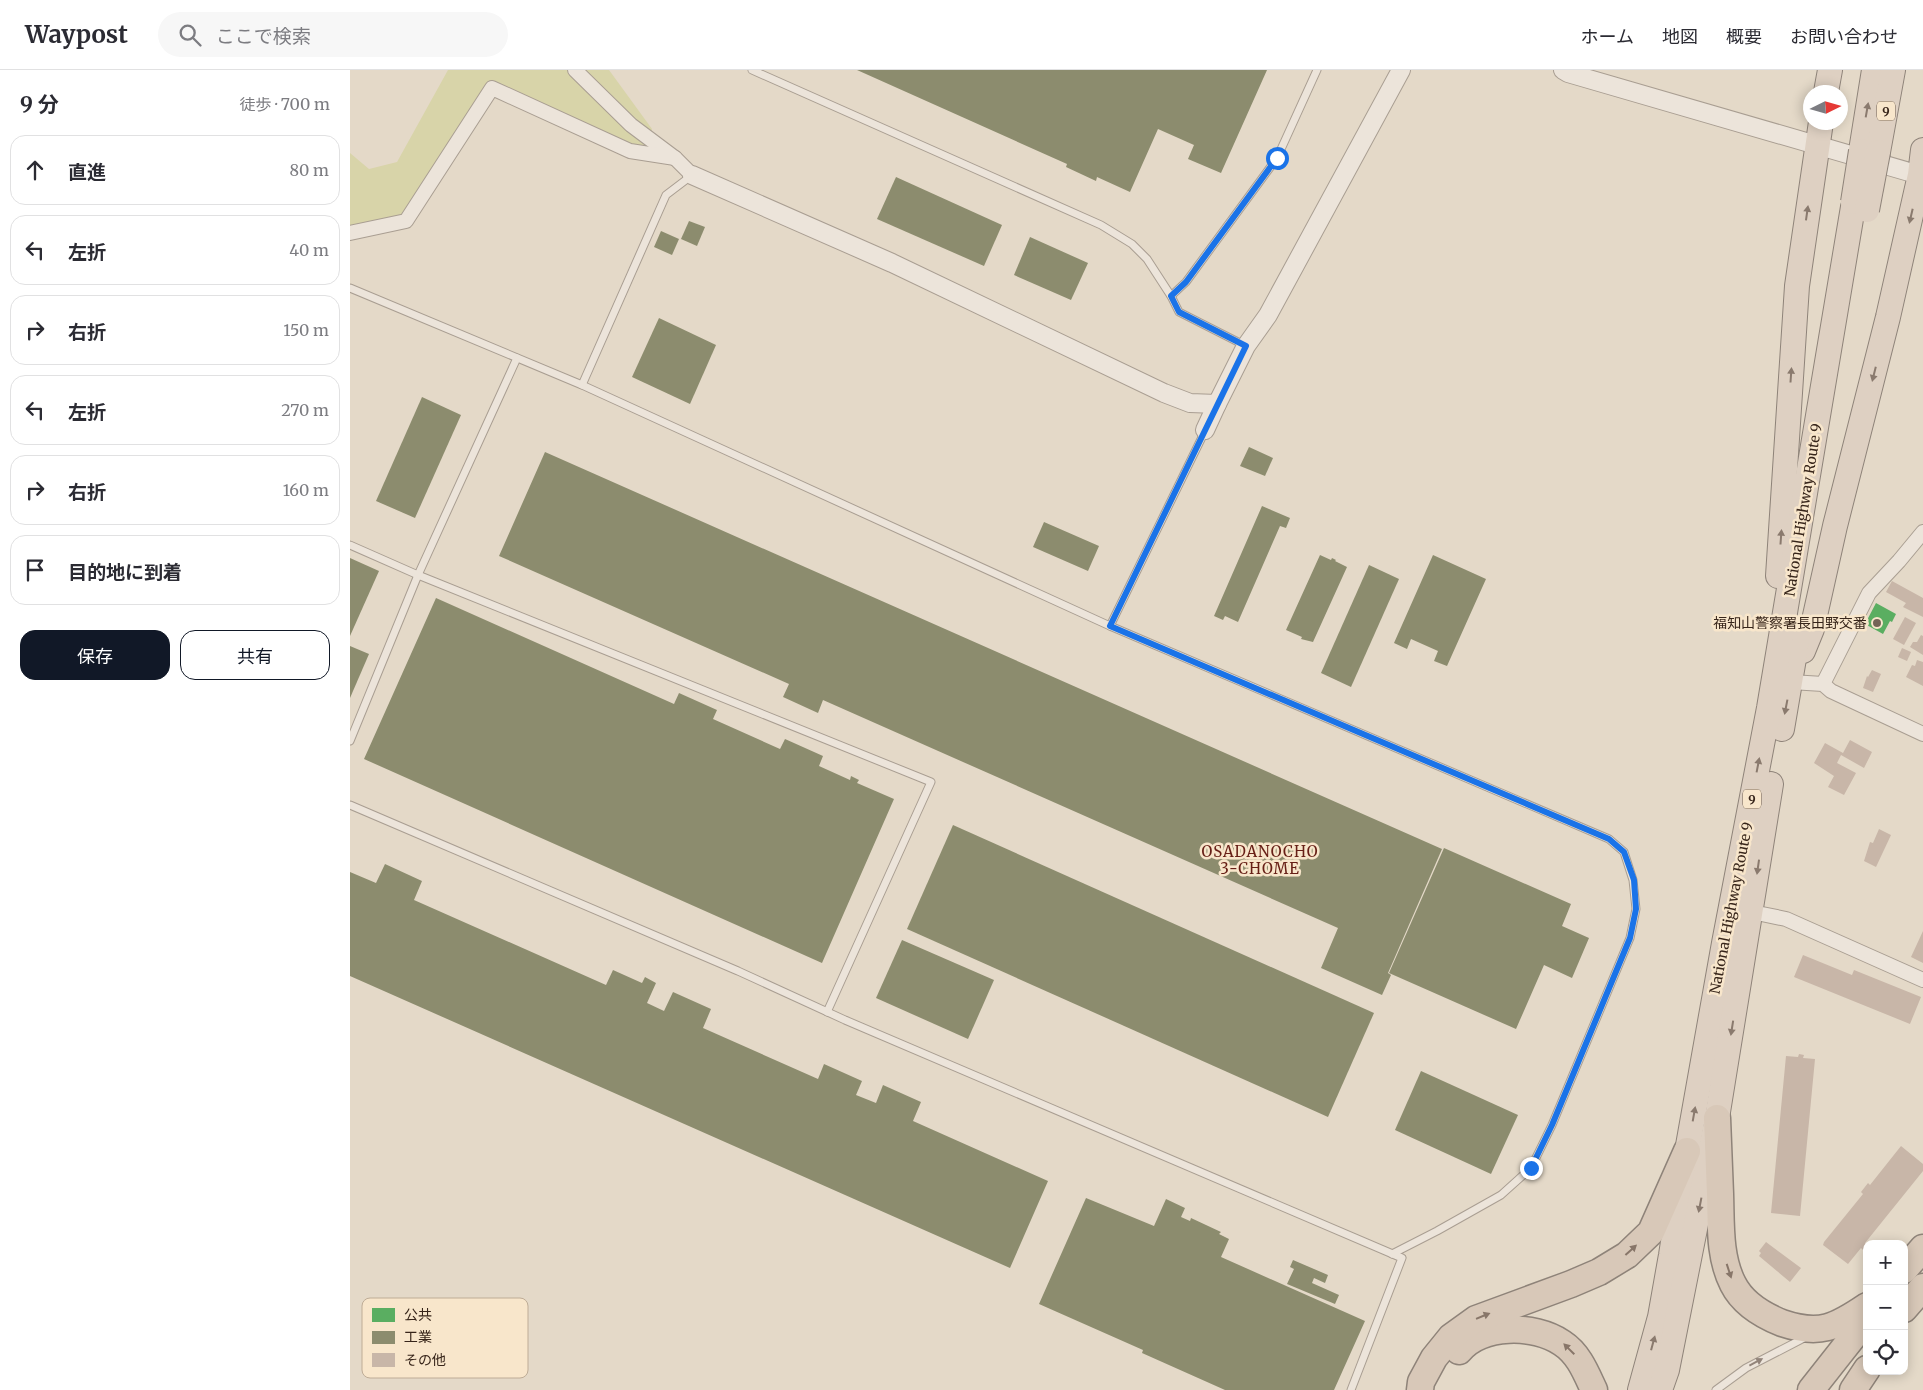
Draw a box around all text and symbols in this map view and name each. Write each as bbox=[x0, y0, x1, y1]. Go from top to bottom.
search box bbox=[158, 12, 508, 57]
text: Waypost bbox=[25, 19, 128, 50]
icon: search bbox=[176, 21, 204, 49]
text: ここで検索 bbox=[216, 24, 311, 48]
text: ホーム bbox=[1581, 25, 1634, 48]
text: 地図 bbox=[1662, 25, 1698, 48]
text: 概要 bbox=[1726, 25, 1762, 48]
text: お問い合わせ bbox=[1790, 25, 1898, 48]
north arrow bbox=[1803, 85, 1848, 130]
text: 9 分 bbox=[20, 91, 59, 118]
text: 徒歩 · 700 m bbox=[239, 94, 330, 114]
road number: 9 bbox=[1877, 101, 1895, 120]
one-way arrow bbox=[1864, 102, 1872, 118]
route start bbox=[1266, 147, 1289, 170]
icon: ahead bbox=[21, 156, 49, 184]
text: 直進 bbox=[68, 160, 106, 184]
text: 80 m bbox=[290, 160, 329, 180]
one-way arrow bbox=[1803, 205, 1811, 221]
one-way arrow bbox=[1907, 208, 1915, 223]
icon: left bbox=[21, 236, 49, 264]
text: 左折 bbox=[68, 240, 106, 264]
text: 40 m bbox=[289, 240, 329, 260]
icon: right bbox=[21, 316, 49, 344]
text: 右折 bbox=[68, 320, 106, 344]
text: 150 m bbox=[283, 320, 329, 340]
one-way arrow bbox=[1870, 366, 1878, 381]
one-way arrow bbox=[1788, 367, 1796, 383]
icon: left bbox=[21, 396, 49, 424]
text: 左折 bbox=[68, 400, 106, 424]
text: 270 m bbox=[281, 400, 329, 420]
street label: National Highway Route 9 bbox=[1780, 422, 1826, 598]
icon: right bbox=[21, 476, 49, 504]
text: 右折 bbox=[68, 480, 106, 504]
text: 160 m bbox=[283, 480, 329, 500]
one-way arrow bbox=[1777, 529, 1785, 545]
icon: arrive bbox=[21, 556, 49, 584]
text: 目的地に到着 bbox=[68, 560, 182, 584]
place label: 福知山警察署長田野交番 bbox=[1713, 614, 1867, 632]
marker: 福知山警察署長田野交番 bbox=[1871, 617, 1883, 629]
button: 保存 bbox=[20, 630, 170, 680]
button: 共有 bbox=[180, 630, 330, 680]
one-way arrow bbox=[1782, 700, 1790, 716]
one-way arrow bbox=[1755, 757, 1763, 773]
road number: 9 bbox=[1743, 790, 1761, 809]
street label: National Highway Route 9 bbox=[1705, 820, 1757, 996]
district label: OSADANOCHO 3-CHOME bbox=[1201, 842, 1319, 878]
one-way arrow bbox=[1754, 860, 1762, 876]
one-way arrow bbox=[1728, 1020, 1736, 1036]
one-way arrow bbox=[1690, 1106, 1698, 1122]
route end bbox=[1520, 1157, 1543, 1180]
one-way arrow bbox=[1696, 1197, 1704, 1212]
map controls bbox=[1863, 1240, 1908, 1375]
button: + bbox=[1863, 1240, 1908, 1285]
one-way arrow bbox=[1625, 1245, 1638, 1256]
one-way arrow bbox=[1726, 1263, 1733, 1278]
button: − bbox=[1863, 1285, 1908, 1330]
legend bbox=[362, 1298, 528, 1378]
text: 公共 bbox=[404, 1306, 432, 1324]
one-way arrow bbox=[1476, 1312, 1491, 1319]
text: 工業 bbox=[404, 1328, 432, 1346]
button: locate bbox=[1863, 1330, 1908, 1375]
one-way arrow bbox=[1649, 1335, 1657, 1350]
one-way arrow bbox=[1563, 1343, 1575, 1355]
text: その他 bbox=[404, 1351, 446, 1369]
one-way arrow bbox=[1749, 1358, 1763, 1367]

